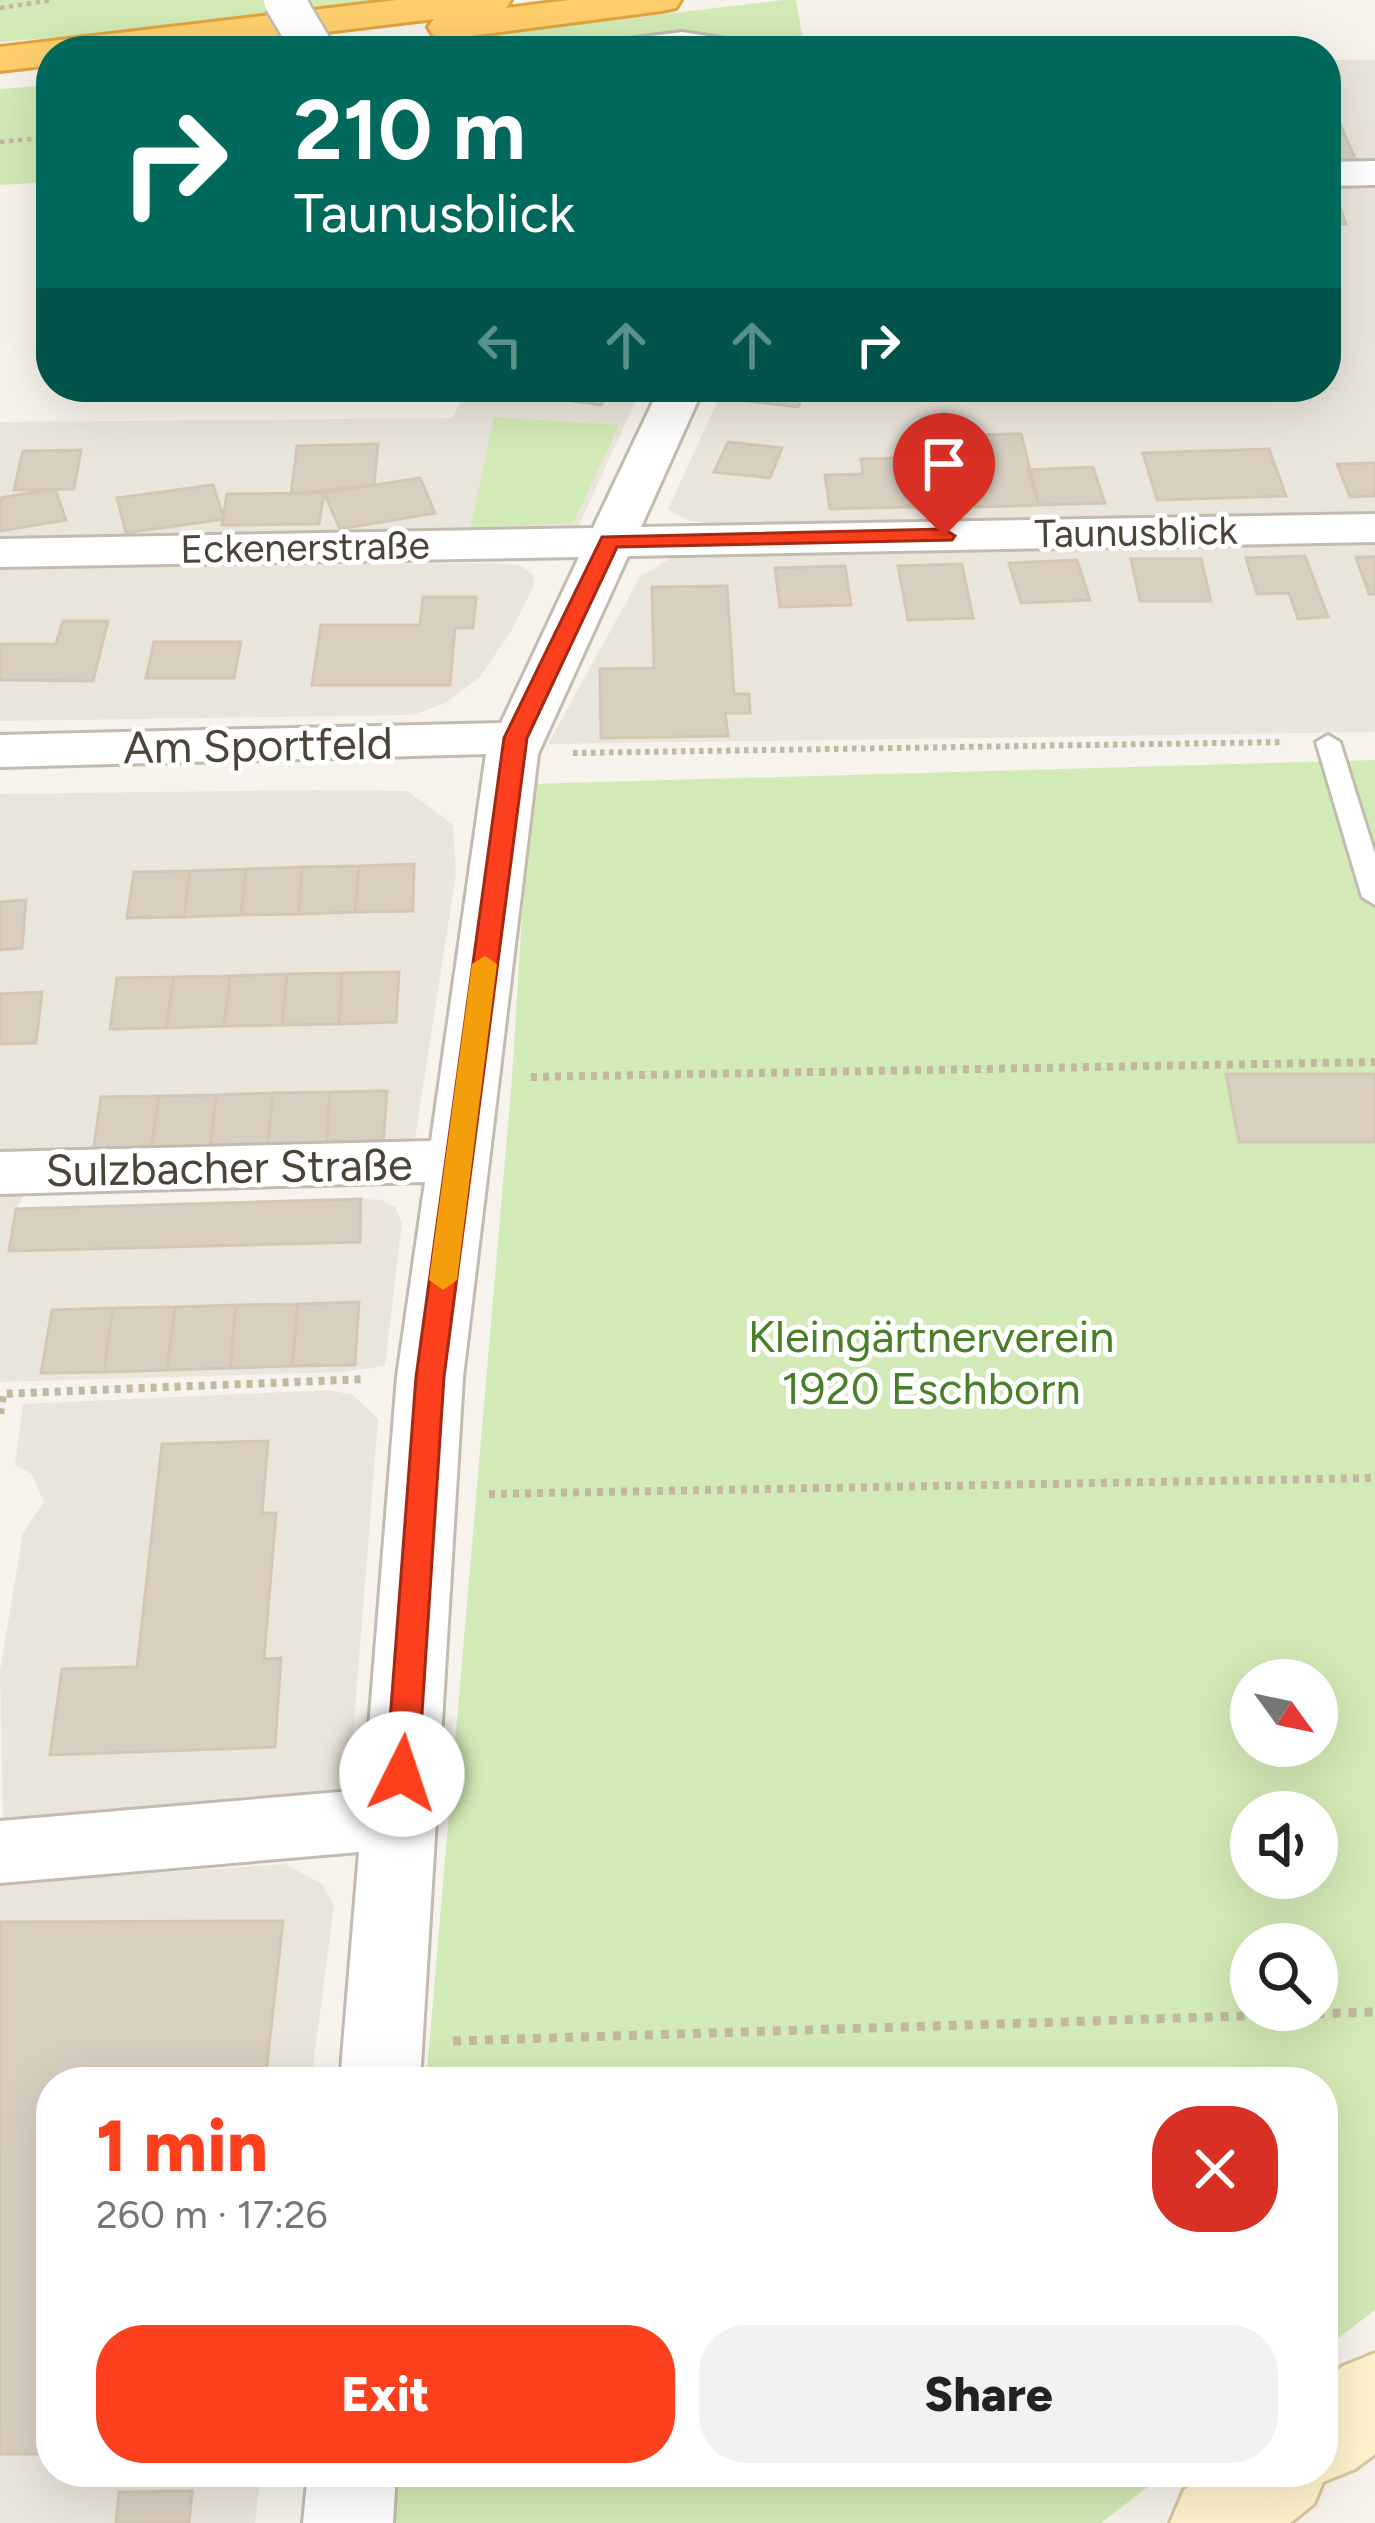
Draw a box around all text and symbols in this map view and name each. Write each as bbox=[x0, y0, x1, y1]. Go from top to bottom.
text: 210 m bbox=[294, 79, 526, 180]
icon: right bbox=[96, 84, 252, 240]
text: Taunusblick bbox=[294, 181, 575, 246]
icon: left bbox=[467, 312, 533, 378]
icon: ahead bbox=[593, 312, 659, 378]
icon: ahead bbox=[719, 312, 785, 378]
icon: right bbox=[845, 312, 911, 378]
pin bbox=[893, 413, 995, 536]
icon: arrive bbox=[911, 431, 977, 497]
street label: Taunusblick bbox=[1034, 507, 1238, 557]
street label: Eckenerstraße bbox=[180, 521, 430, 573]
street label: Am Sportfeld bbox=[123, 716, 393, 774]
street label: Sulzbacher Straße bbox=[45, 1137, 413, 1197]
park label: Kleingärtnerverein 1920 Eschborn bbox=[748, 1309, 1114, 1415]
north arrow bbox=[1230, 1659, 1338, 1767]
map controls bbox=[1230, 1659, 1338, 2031]
position arrow bbox=[339, 1711, 465, 1837]
button: sound bbox=[1230, 1791, 1338, 1899]
button: search bbox=[1230, 1923, 1338, 2031]
text: 1 min bbox=[96, 2103, 268, 2189]
button: close bbox=[1152, 2106, 1278, 2232]
text: 260 m · 17:26 bbox=[96, 2191, 328, 2238]
button: Exit bbox=[96, 2325, 675, 2463]
button: Share bbox=[699, 2325, 1278, 2463]

